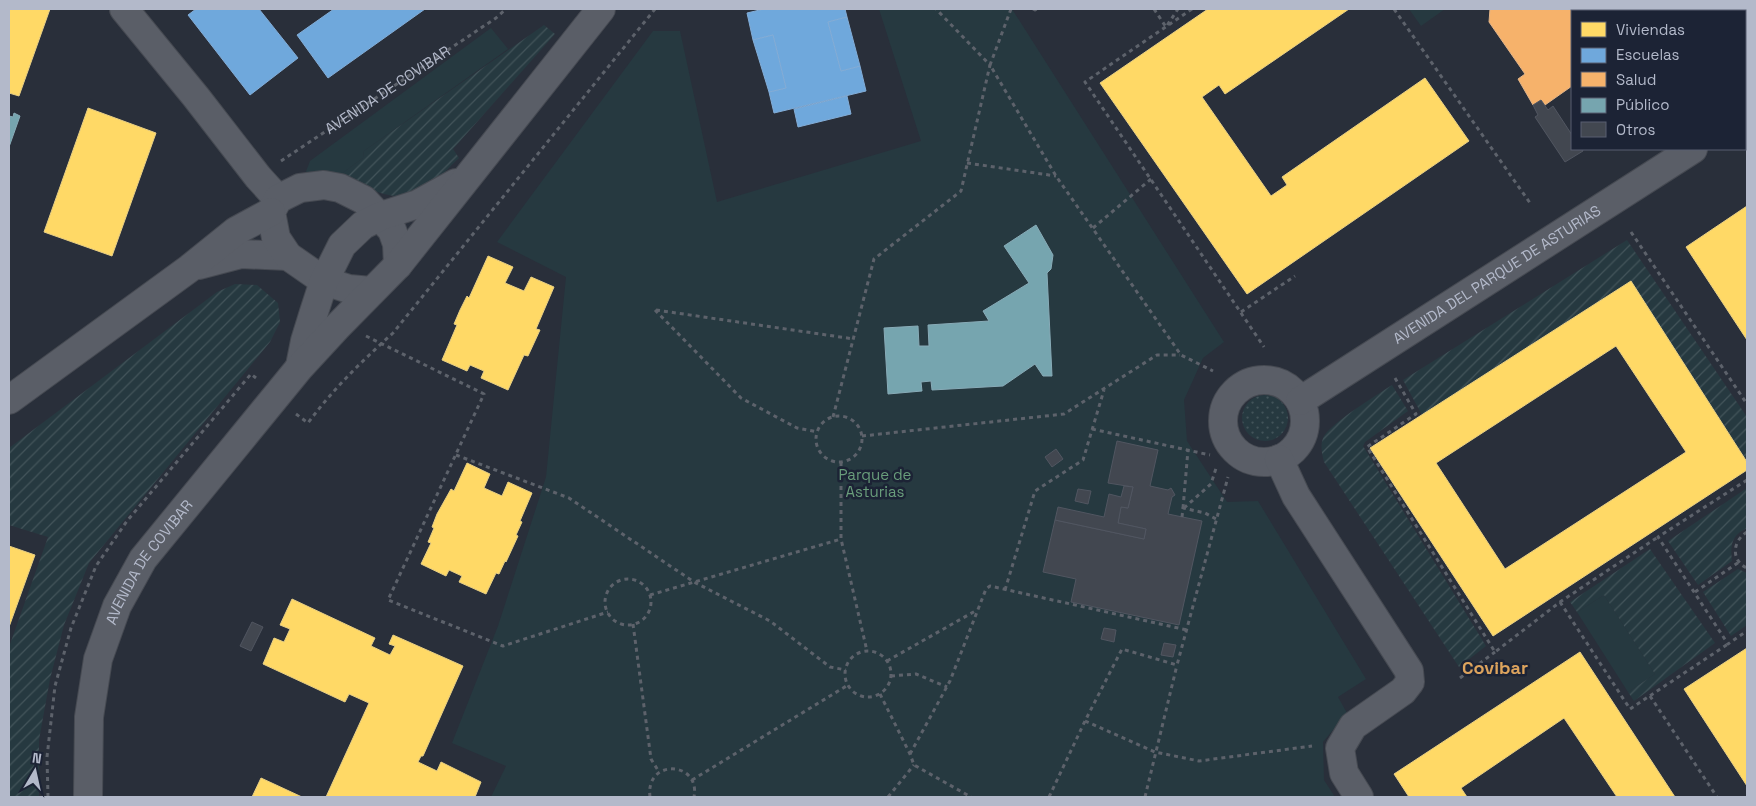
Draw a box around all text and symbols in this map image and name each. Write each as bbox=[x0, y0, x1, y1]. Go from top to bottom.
legend bbox=[1571, 10, 1746, 150]
text: Viviendas bbox=[1616, 20, 1685, 39]
street label: AVENIDA DE COVIBAR bbox=[321, 41, 454, 138]
text: Escuelas bbox=[1616, 45, 1680, 64]
text: Salud bbox=[1616, 70, 1656, 89]
text: Público bbox=[1616, 95, 1669, 114]
text: Otros bbox=[1616, 120, 1656, 139]
street label: AVENIDA DEL PARQUE DE ASTURIAS bbox=[1389, 201, 1604, 348]
park label: Parque de Asturias bbox=[839, 465, 912, 501]
street label: AVENIDA DE COVIBAR bbox=[101, 496, 197, 627]
district label: Covibar bbox=[1462, 656, 1528, 679]
north arrow bbox=[10, 746, 60, 796]
text: N bbox=[31, 749, 43, 768]

